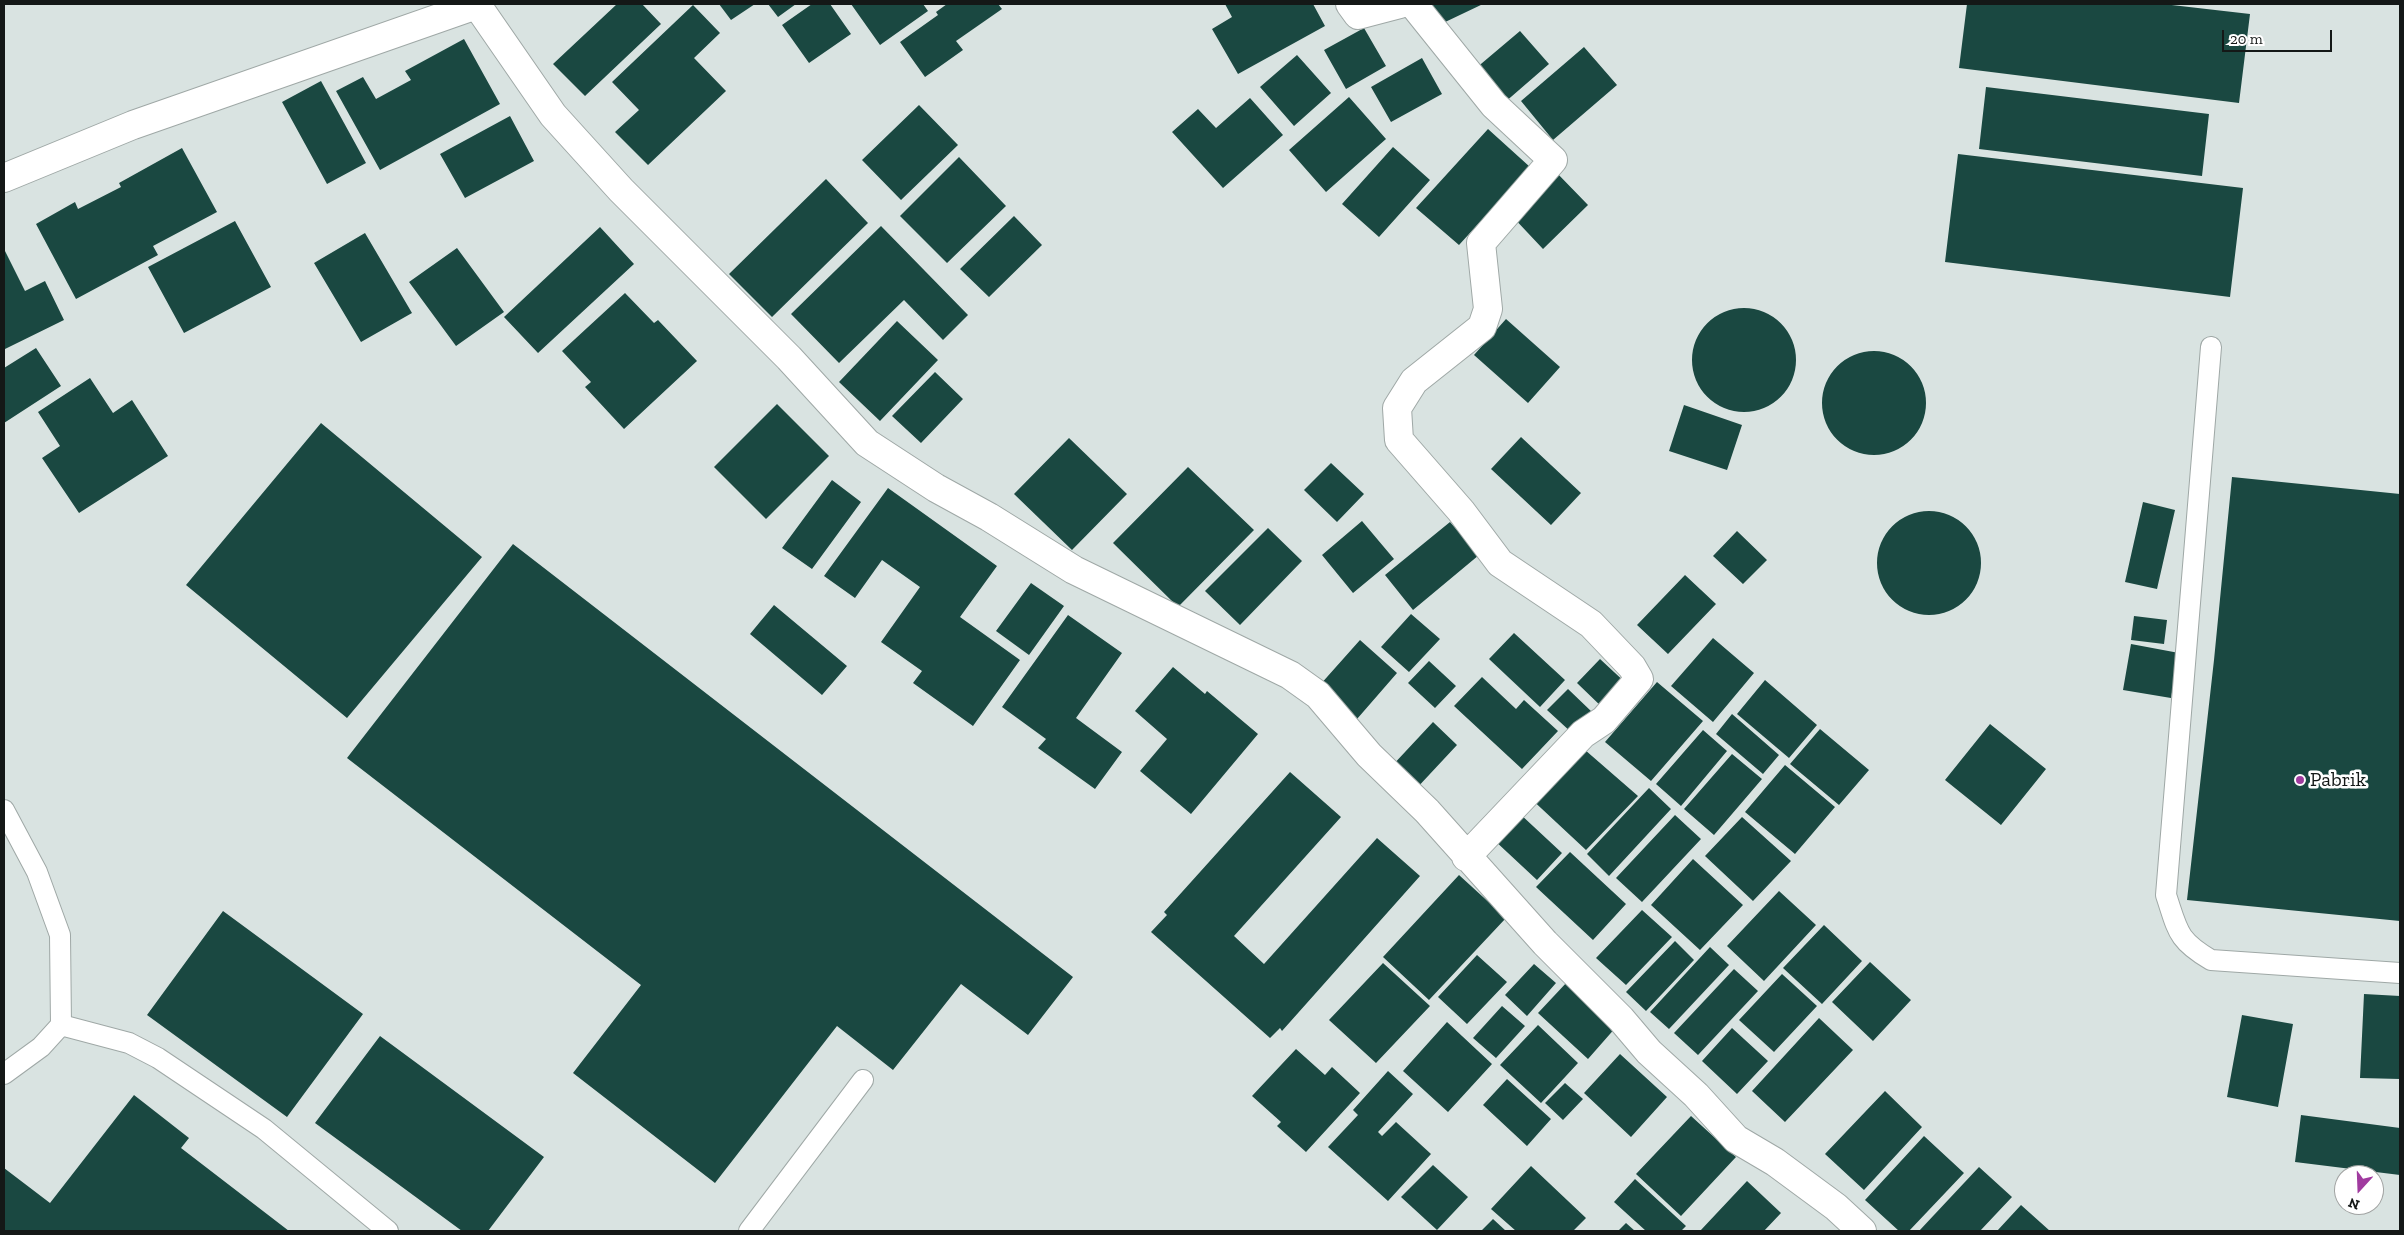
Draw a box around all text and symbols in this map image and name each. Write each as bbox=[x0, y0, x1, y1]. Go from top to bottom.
scale bar bbox=[2224, 20, 2334, 52]
text: 20 m bbox=[2230, 30, 2263, 48]
place label: Pabrik bbox=[2310, 768, 2366, 792]
marker: Pabrik bbox=[2294, 774, 2306, 786]
north arrow bbox=[2334, 1165, 2384, 1215]
text: N bbox=[2346, 1194, 2362, 1213]

